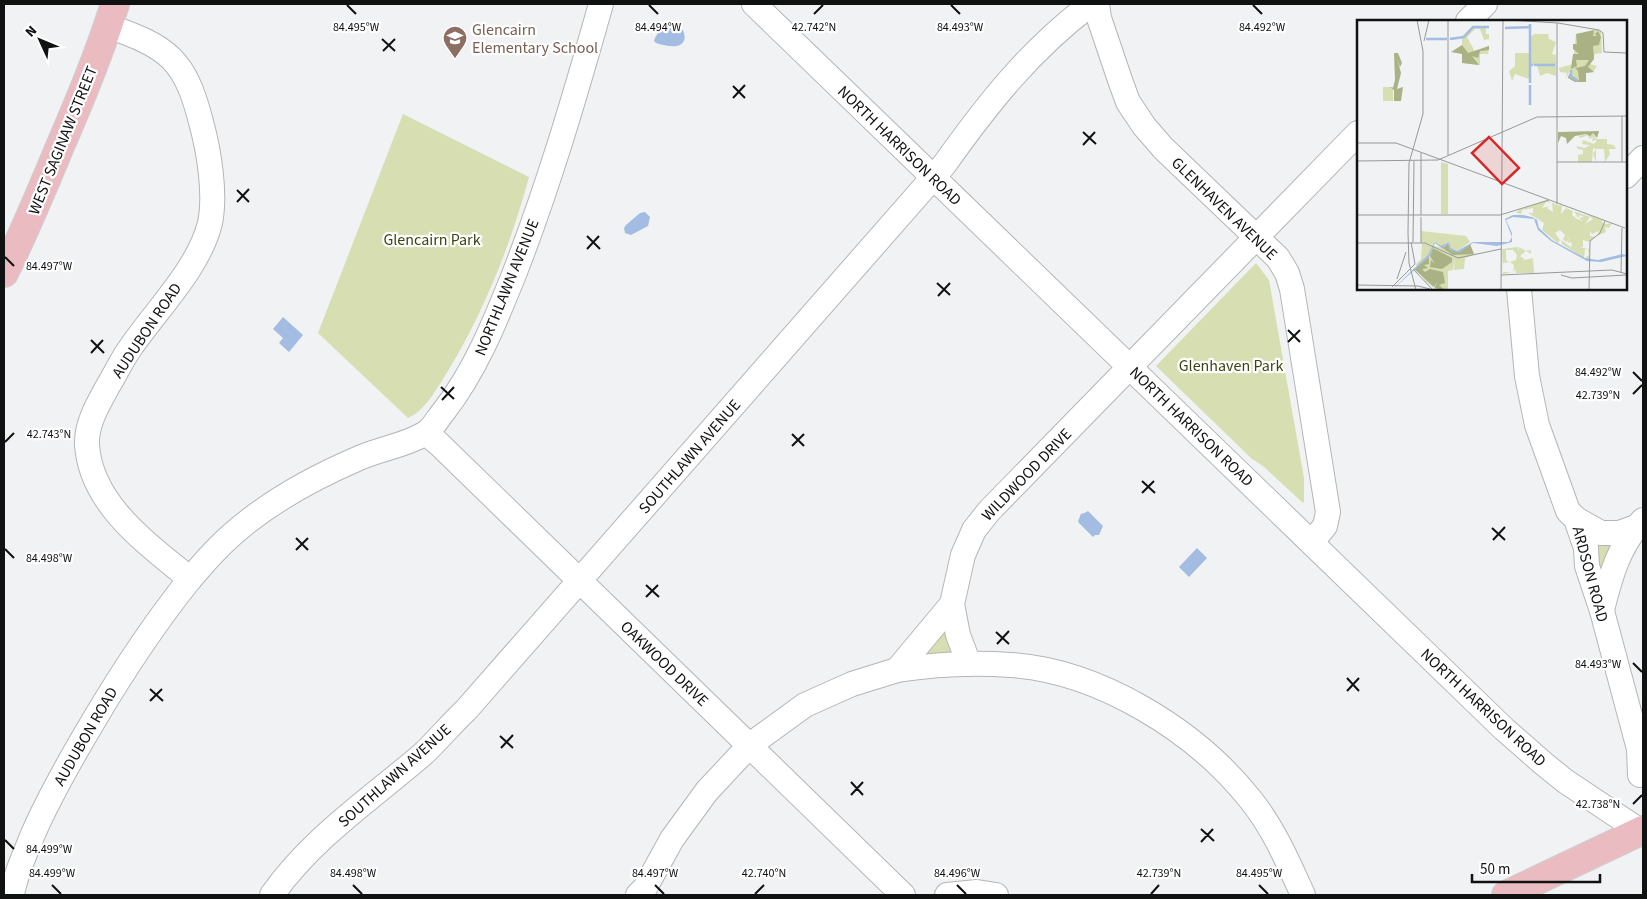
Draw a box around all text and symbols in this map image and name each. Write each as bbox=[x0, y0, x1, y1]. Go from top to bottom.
north arrow bbox=[15, 15, 65, 65]
text: 84.495°W bbox=[333, 19, 380, 36]
place label: Glencairn Elementary School bbox=[472, 19, 598, 59]
text: 84.494°W bbox=[635, 19, 682, 36]
text: 42.742°N bbox=[792, 19, 836, 36]
text: 84.493°W bbox=[937, 19, 984, 36]
text: 84.492°W bbox=[1239, 19, 1286, 36]
inset map bbox=[1357, 20, 1627, 290]
text: N bbox=[21, 21, 42, 42]
school or university icon: Glencairn Elementary School bbox=[442, 25, 468, 59]
street label: WEST SAGINAW STREET bbox=[23, 62, 103, 218]
street label: NORTH HARRISON ROAD bbox=[833, 81, 966, 211]
street label: GLENHAVEN AVENUE bbox=[1166, 152, 1282, 265]
street label: NORTHLAWN AVENUE bbox=[469, 216, 544, 359]
park label: Glencairn Park bbox=[383, 229, 481, 251]
text: 84.497°W bbox=[26, 258, 73, 275]
street label: AUDUBON ROAD bbox=[107, 278, 187, 383]
park label: Glenhaven Park bbox=[1179, 355, 1283, 377]
street label: NORTH HARRISON ROAD bbox=[1125, 362, 1258, 492]
text: 84.492°W bbox=[1575, 364, 1622, 381]
text: 42.739°N bbox=[1576, 387, 1620, 404]
street label: SOUTHLAWN AVENUE bbox=[634, 395, 746, 519]
street label: WILDWOOD DRIVE bbox=[977, 424, 1077, 526]
text: 42.743°N bbox=[27, 426, 71, 443]
street label: ARDSON ROAD bbox=[1567, 524, 1613, 625]
text: 84.498°W bbox=[26, 550, 73, 567]
street label: OAKWOOD DRIVE bbox=[615, 616, 713, 712]
street label: NORTH HARRISON ROAD bbox=[1416, 644, 1551, 772]
text: 84.493°W bbox=[1575, 656, 1622, 673]
street label: AUDUBON ROAD bbox=[49, 683, 123, 790]
street label: SOUTHLAWN AVENUE bbox=[333, 719, 456, 833]
text: 42.738°N bbox=[1576, 796, 1620, 813]
text: 84.499°W bbox=[26, 841, 73, 858]
scale bar bbox=[1472, 852, 1600, 884]
text: 50 m bbox=[1480, 859, 1510, 880]
text: 84.499°W bbox=[29, 865, 76, 882]
text: 84.498°W bbox=[330, 865, 377, 882]
text: 84.497°W bbox=[632, 865, 679, 882]
text: 42.740°N bbox=[742, 865, 786, 882]
text: 84.496°W bbox=[934, 865, 981, 882]
text: 42.739°N bbox=[1137, 865, 1181, 882]
text: 84.495°W bbox=[1236, 865, 1283, 882]

